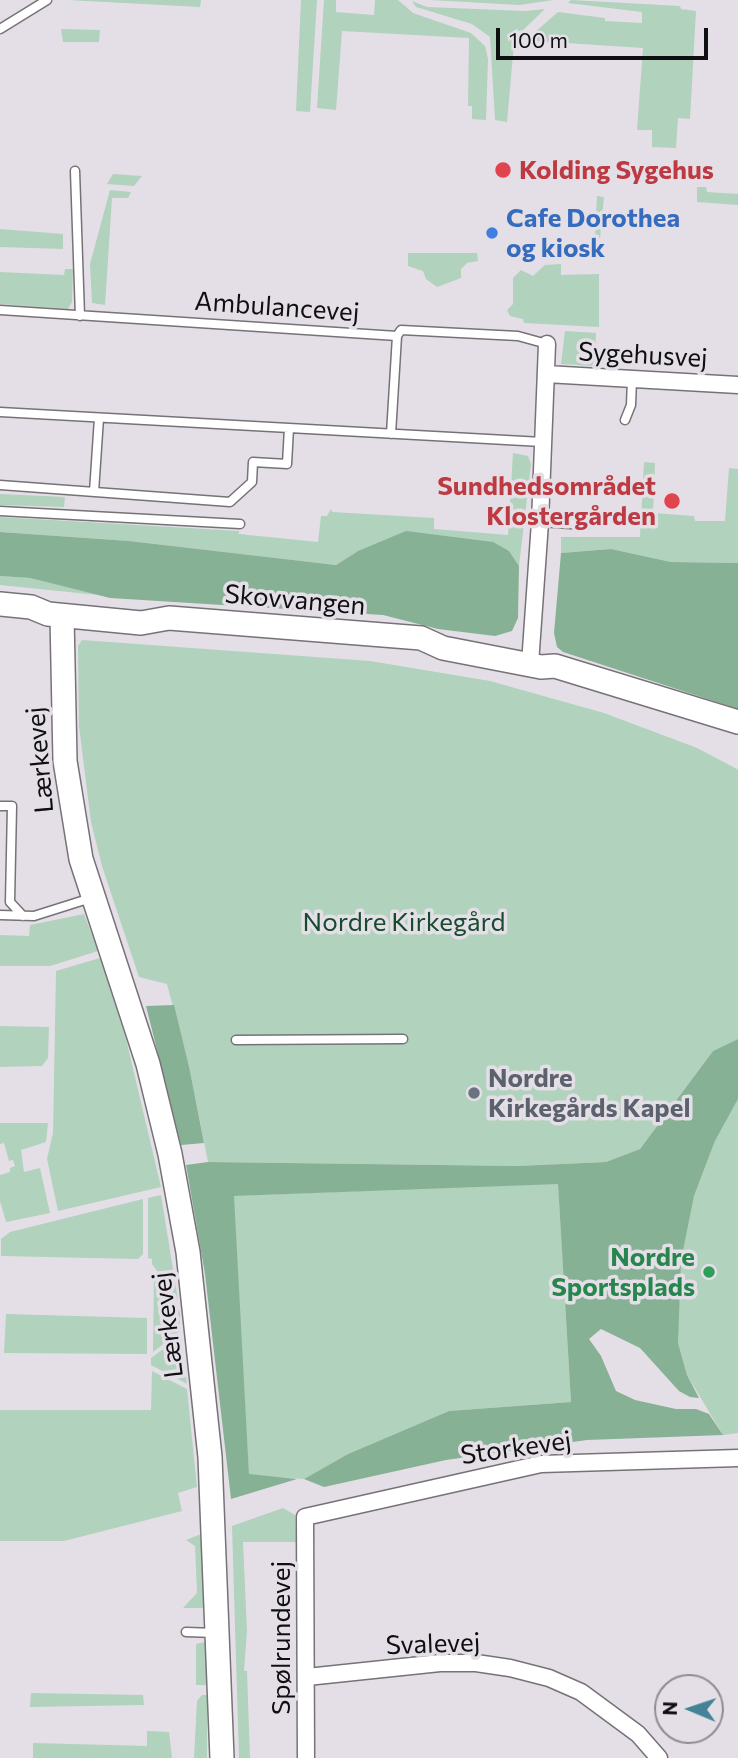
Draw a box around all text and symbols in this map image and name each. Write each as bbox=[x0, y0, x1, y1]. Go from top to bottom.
scale bar bbox=[500, 14, 712, 58]
text: 100 m bbox=[509, 27, 568, 52]
place label: Kolding Sygehus bbox=[519, 154, 714, 186]
marker: Kolding Sygehus bbox=[493, 160, 513, 180]
place label: Cafe Dorothea og kiosk bbox=[506, 202, 680, 264]
marker: Cafe Dorothea og kiosk bbox=[484, 225, 500, 241]
street label: Ambulancevej bbox=[194, 286, 360, 328]
street label: Sygehusvej bbox=[578, 336, 708, 374]
place label: Sundhedsområdet Klostergården bbox=[437, 470, 656, 532]
marker: Sundhedsområdet Klostergården bbox=[662, 491, 682, 511]
street label: Skovvangen bbox=[223, 578, 367, 622]
street label: Lærkevej bbox=[20, 706, 60, 814]
park label: Nordre Kirkegård bbox=[303, 906, 505, 938]
place label: Nordre Kirkegårds Kapel bbox=[488, 1062, 690, 1124]
marker: Nordre Kirkegårds Kapel bbox=[466, 1085, 482, 1101]
place label: Nordre Sportsplads bbox=[551, 1241, 695, 1302]
marker: Nordre Sportsplads bbox=[701, 1264, 717, 1280]
street label: Lærkevej bbox=[146, 1270, 190, 1380]
street label: Storkevej bbox=[459, 1425, 573, 1471]
street label: Spølrundevej bbox=[265, 1561, 297, 1715]
street label: Svalevej bbox=[385, 1627, 481, 1661]
north arrow bbox=[654, 1674, 724, 1744]
text: N bbox=[658, 1701, 681, 1716]

